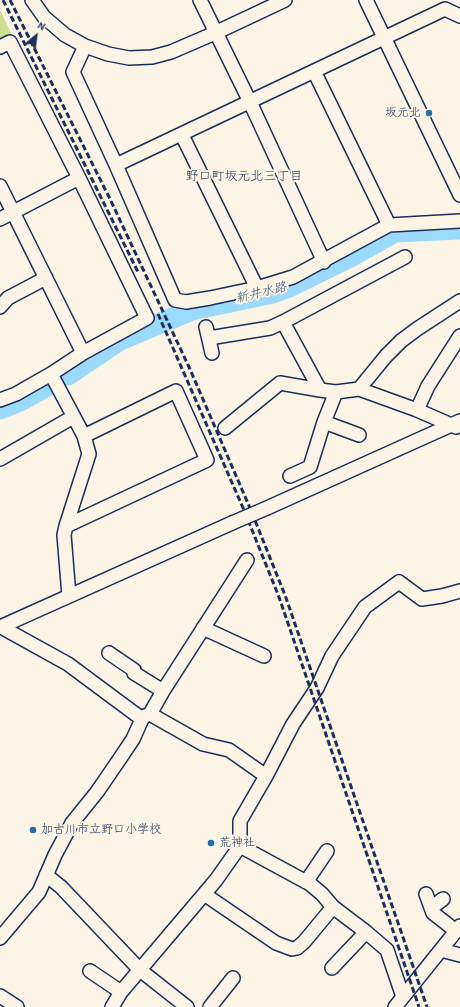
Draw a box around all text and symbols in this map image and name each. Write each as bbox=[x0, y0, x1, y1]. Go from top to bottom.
north arrow bbox=[16, 16, 56, 56]
text: N bbox=[36, 18, 48, 33]
place label: 坂元北 bbox=[385, 106, 421, 120]
marker: 坂元北 bbox=[424, 108, 434, 118]
district label: 野口町坂元北三丁目 bbox=[186, 169, 302, 185]
water label: 新井水路 bbox=[234, 279, 288, 307]
place label: 加古川市立野口小学校 bbox=[41, 823, 161, 837]
marker: 加古川市立野口小学校 bbox=[28, 825, 38, 835]
place label: 荒神社 bbox=[219, 836, 255, 850]
marker: 荒神社 bbox=[206, 838, 216, 848]

